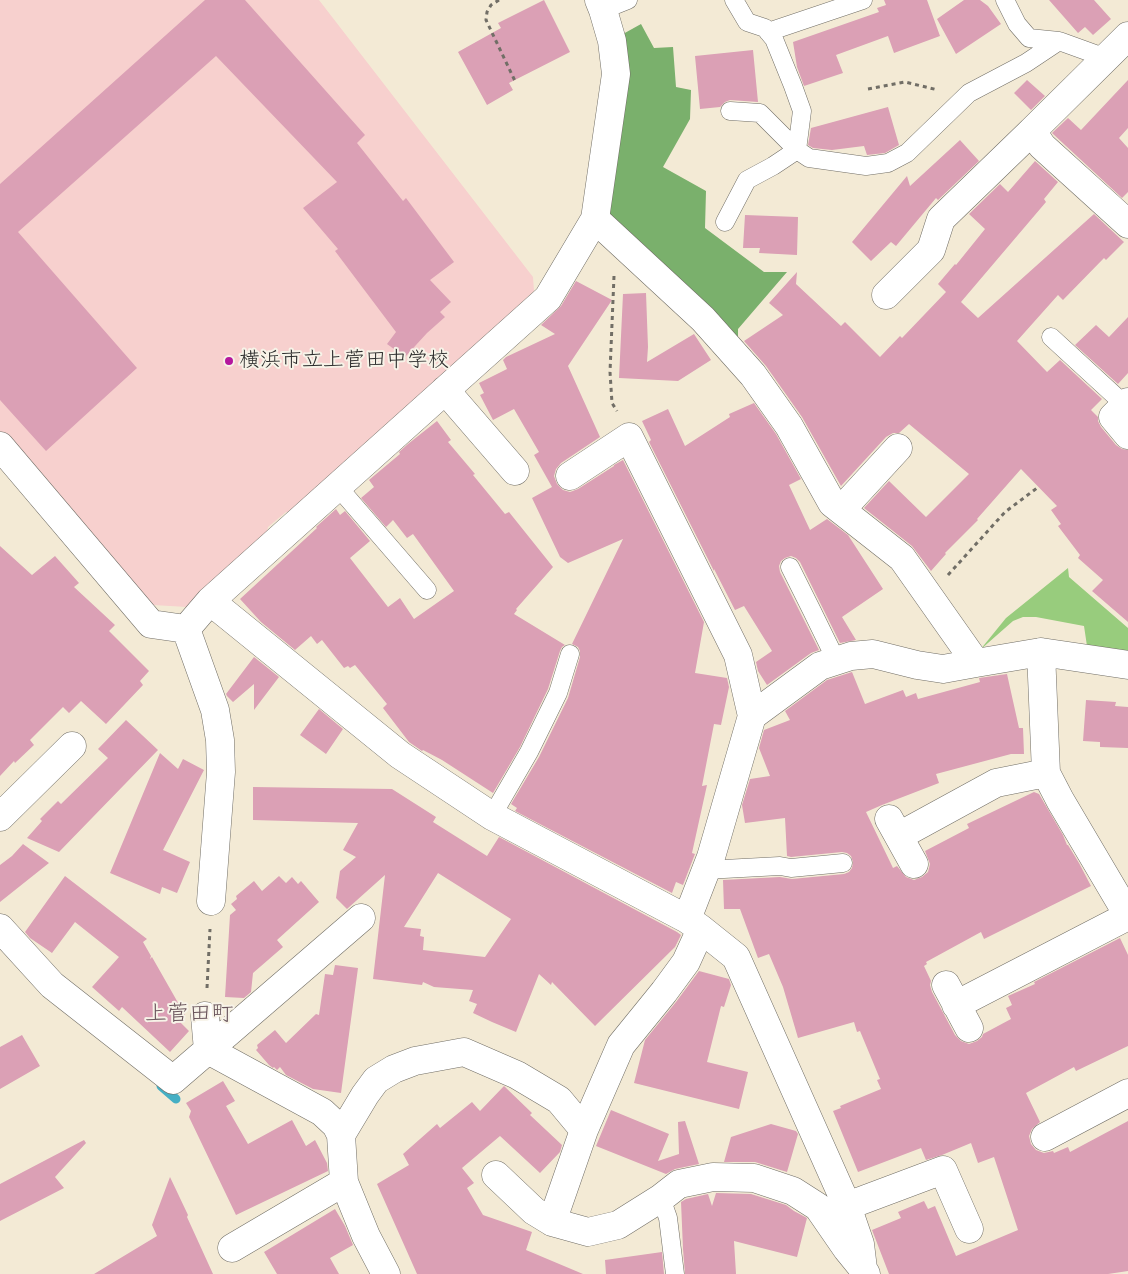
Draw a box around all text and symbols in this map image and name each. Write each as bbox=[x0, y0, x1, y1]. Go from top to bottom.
place label: 横浜市立上菅田中学校 bbox=[239, 348, 449, 374]
marker: 横浜市立上菅田中学校 bbox=[223, 355, 235, 367]
district label: 上菅田町 bbox=[145, 1001, 233, 1027]

